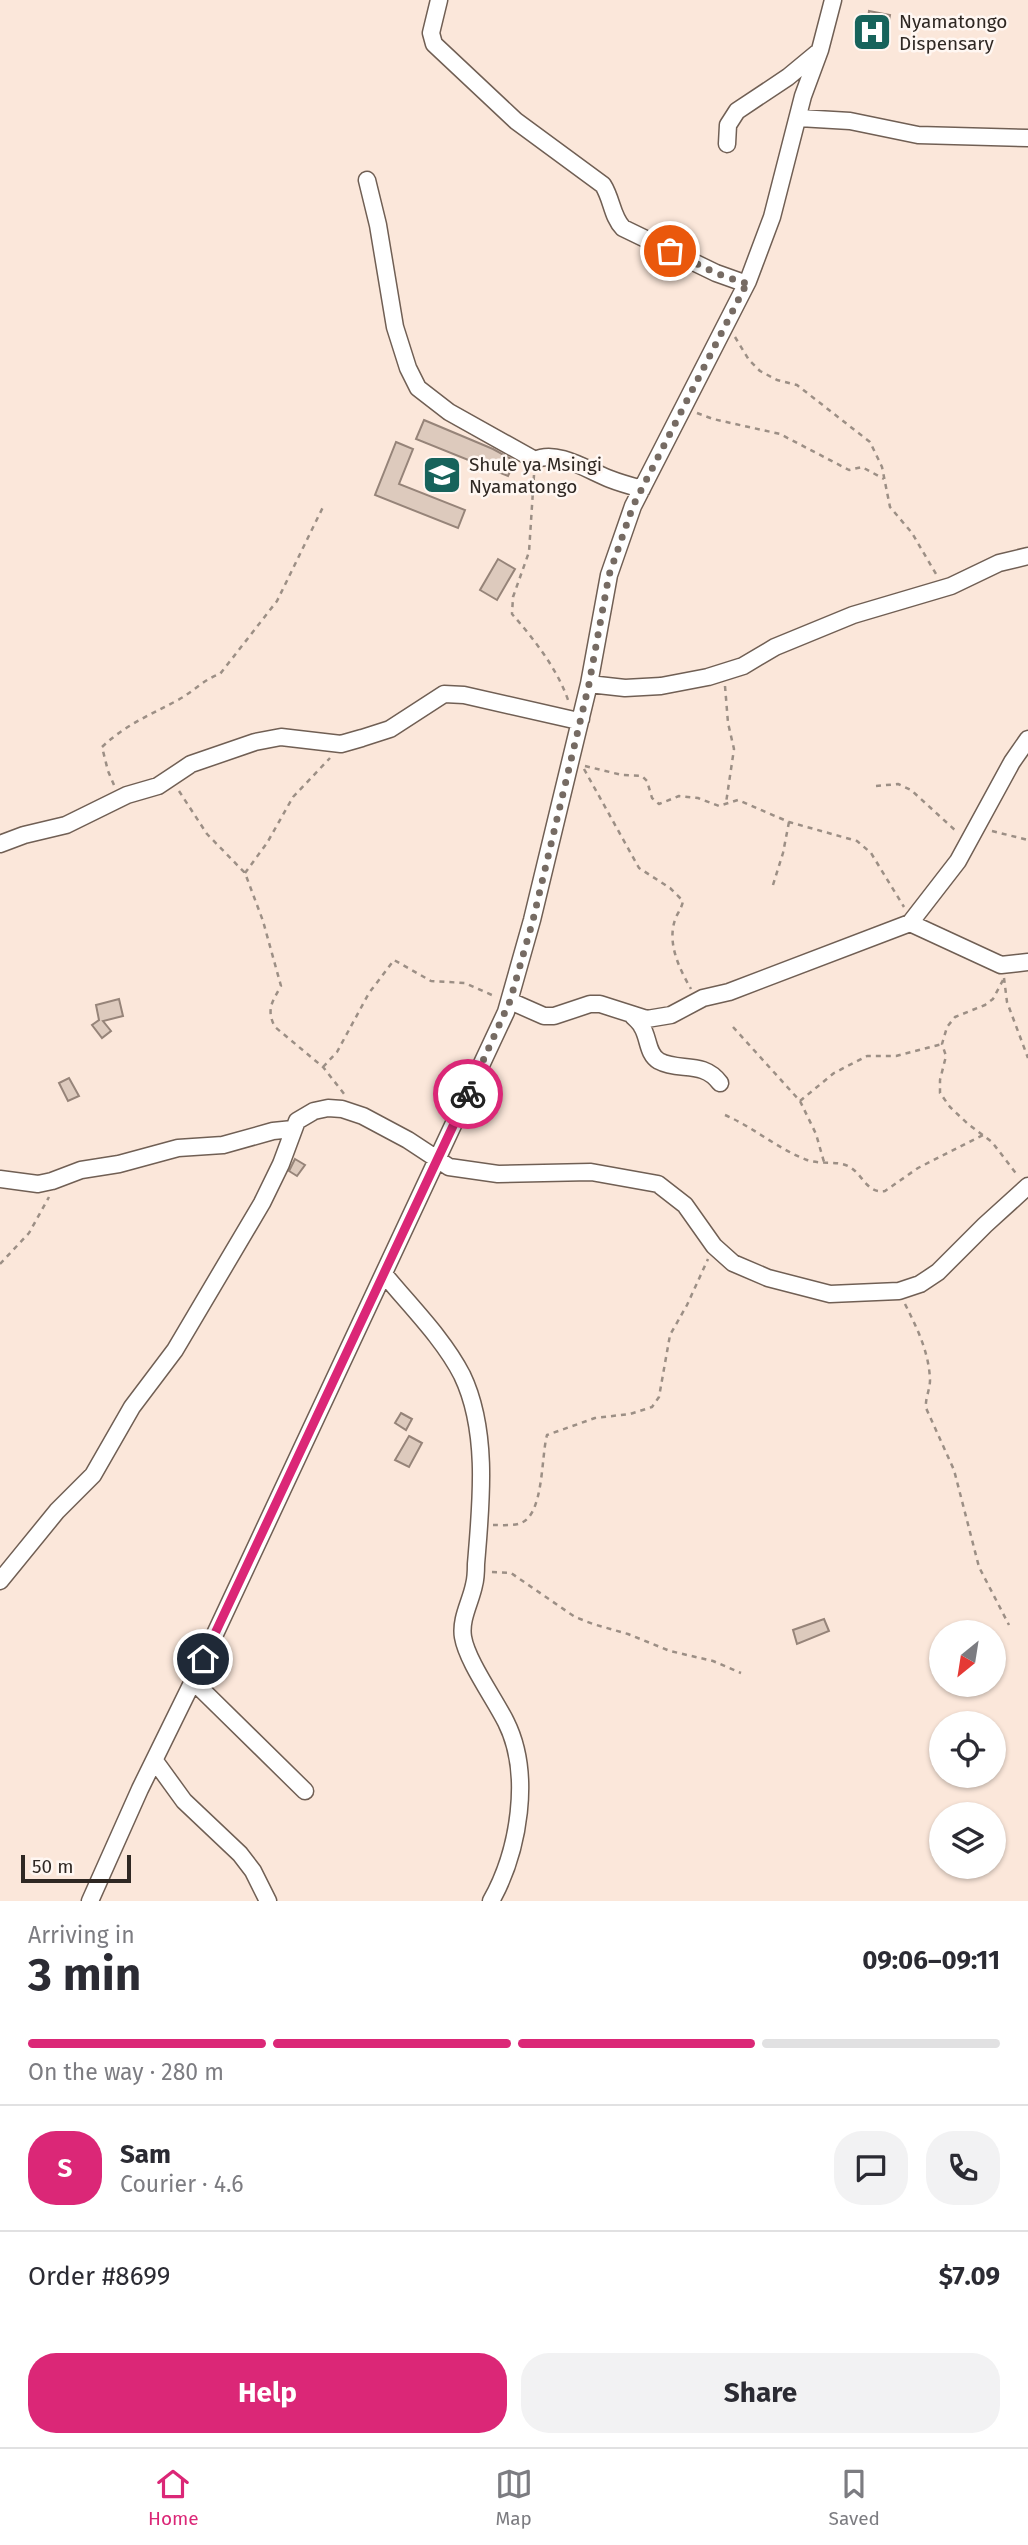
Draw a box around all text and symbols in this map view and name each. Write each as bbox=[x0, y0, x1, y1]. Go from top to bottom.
place label: Nyamatongo Dispensary bbox=[899, 10, 1007, 55]
hospital icon: Nyamatongo Dispensary bbox=[851, 11, 893, 53]
pin bbox=[640, 221, 700, 281]
icon: bag bbox=[651, 232, 689, 270]
place label: Shule ya Msingi Nyamatongo bbox=[469, 453, 602, 498]
school or university icon: Shule ya Msingi Nyamatongo bbox=[421, 454, 463, 496]
courier bbox=[433, 1059, 503, 1129]
icon: bike bbox=[449, 1075, 487, 1113]
north arrow bbox=[929, 1620, 1006, 1698]
map controls bbox=[929, 1620, 1006, 1879]
pin bbox=[173, 1629, 233, 1689]
icon: home bbox=[184, 1640, 222, 1678]
button: locate bbox=[929, 1711, 1006, 1788]
button: layers bbox=[929, 1802, 1006, 1879]
scale bar bbox=[21, 1852, 131, 1884]
text: 50 m bbox=[32, 1855, 73, 1878]
text: Arriving in bbox=[28, 1921, 135, 1949]
text: 09:06–09:11 bbox=[862, 1945, 1000, 1976]
text: 3 min bbox=[28, 1947, 141, 2002]
text: On the way · 280 m bbox=[28, 2058, 224, 2086]
button: chat bbox=[834, 2131, 908, 2205]
button: phone bbox=[926, 2131, 1000, 2205]
text: Sam bbox=[120, 2139, 171, 2170]
text: S bbox=[58, 2153, 72, 2184]
text: Courier · 4.6 bbox=[120, 2170, 244, 2198]
text: Order #8699 bbox=[28, 2261, 170, 2292]
text: $7.09 bbox=[939, 2261, 1000, 2292]
button: Help bbox=[28, 2353, 507, 2433]
button: Share bbox=[521, 2353, 1000, 2433]
tab: Home bbox=[148, 2465, 199, 2530]
tab: Map bbox=[495, 2465, 533, 2530]
tab: Saved bbox=[829, 2465, 880, 2530]

